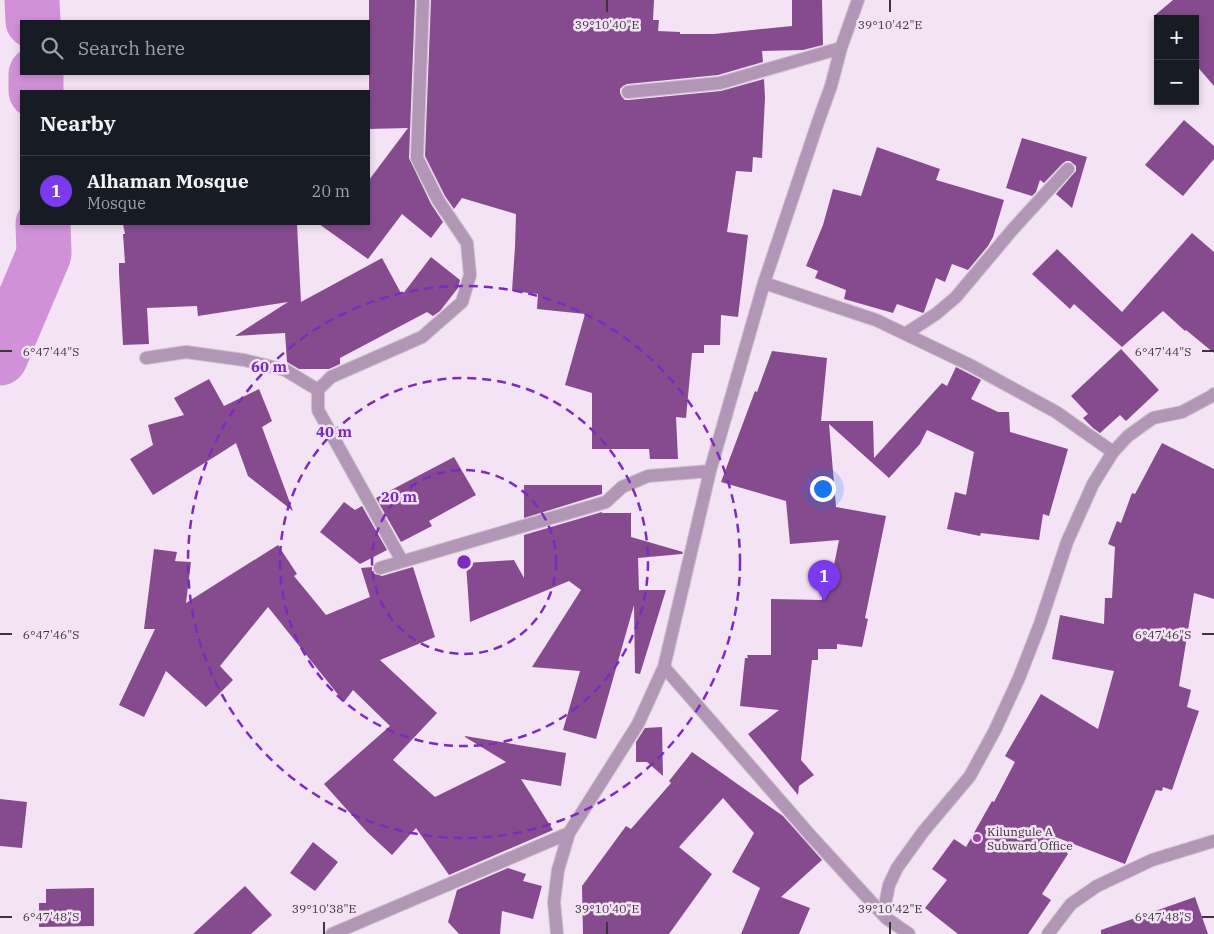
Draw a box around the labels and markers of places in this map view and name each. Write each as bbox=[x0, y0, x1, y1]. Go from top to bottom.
centre of rings bbox=[455, 553, 473, 571]
pin: 1 bbox=[808, 560, 840, 601]
place label: Kilungule A Subward Office bbox=[987, 824, 1073, 853]
marker: Kilungule A Subward Office bbox=[971, 832, 983, 844]

